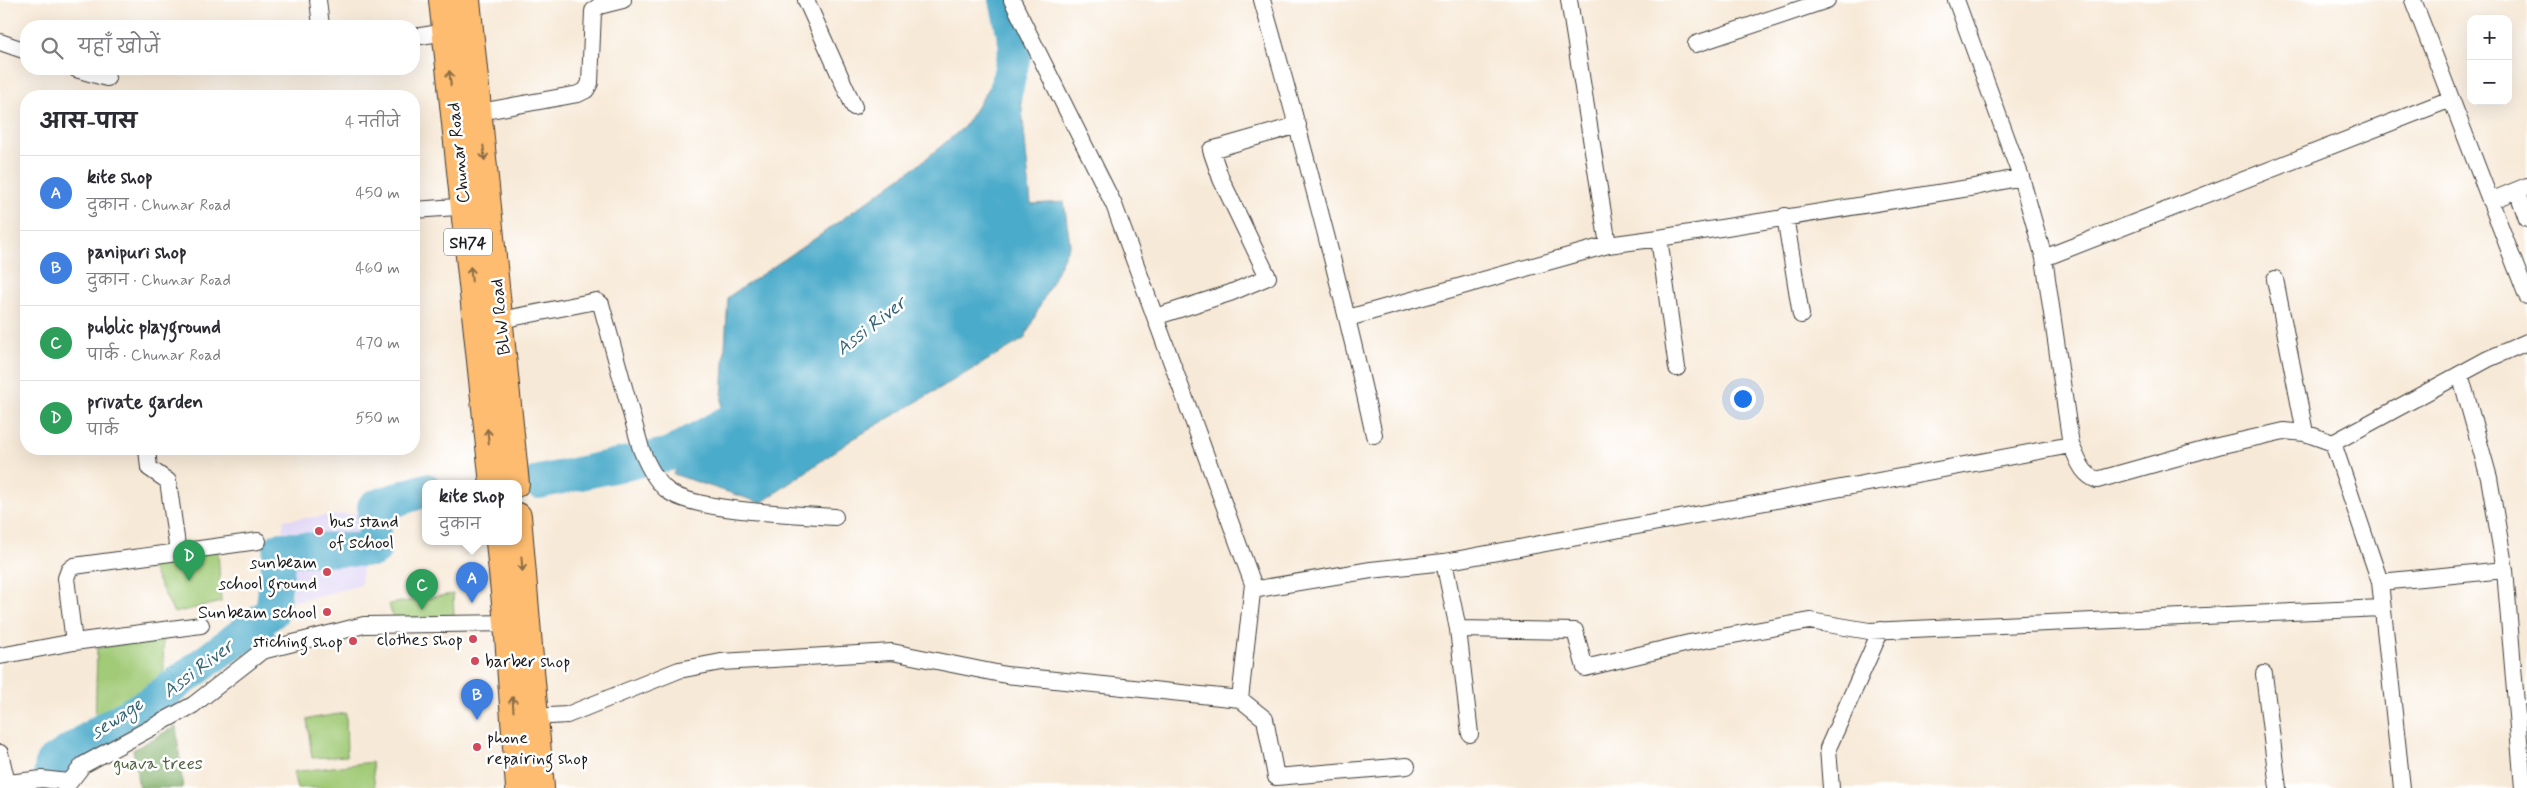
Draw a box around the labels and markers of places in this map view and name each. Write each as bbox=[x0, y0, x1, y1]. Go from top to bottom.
place label: bus stand of school bbox=[329, 510, 399, 555]
marker: bus stand of school bbox=[313, 525, 325, 537]
pin: D bbox=[173, 540, 205, 581]
place label: sunbeam school ground bbox=[218, 551, 317, 598]
pin: A bbox=[456, 562, 488, 603]
marker: sunbeam school ground bbox=[321, 566, 333, 578]
pin: C bbox=[406, 569, 438, 610]
place label: Sunbeam school bbox=[198, 601, 317, 625]
marker: Sunbeam school bbox=[321, 606, 333, 618]
place label: clothes shop bbox=[377, 628, 463, 652]
place label: stiching shop bbox=[252, 630, 343, 656]
marker: clothes shop bbox=[467, 633, 479, 645]
marker: stiching shop bbox=[347, 635, 359, 647]
place label: barber shop bbox=[485, 650, 570, 674]
marker: barber shop bbox=[469, 655, 481, 667]
pin: B bbox=[461, 679, 493, 720]
place label: phone repairing shop bbox=[487, 726, 588, 773]
marker: phone repairing shop bbox=[471, 741, 483, 753]

